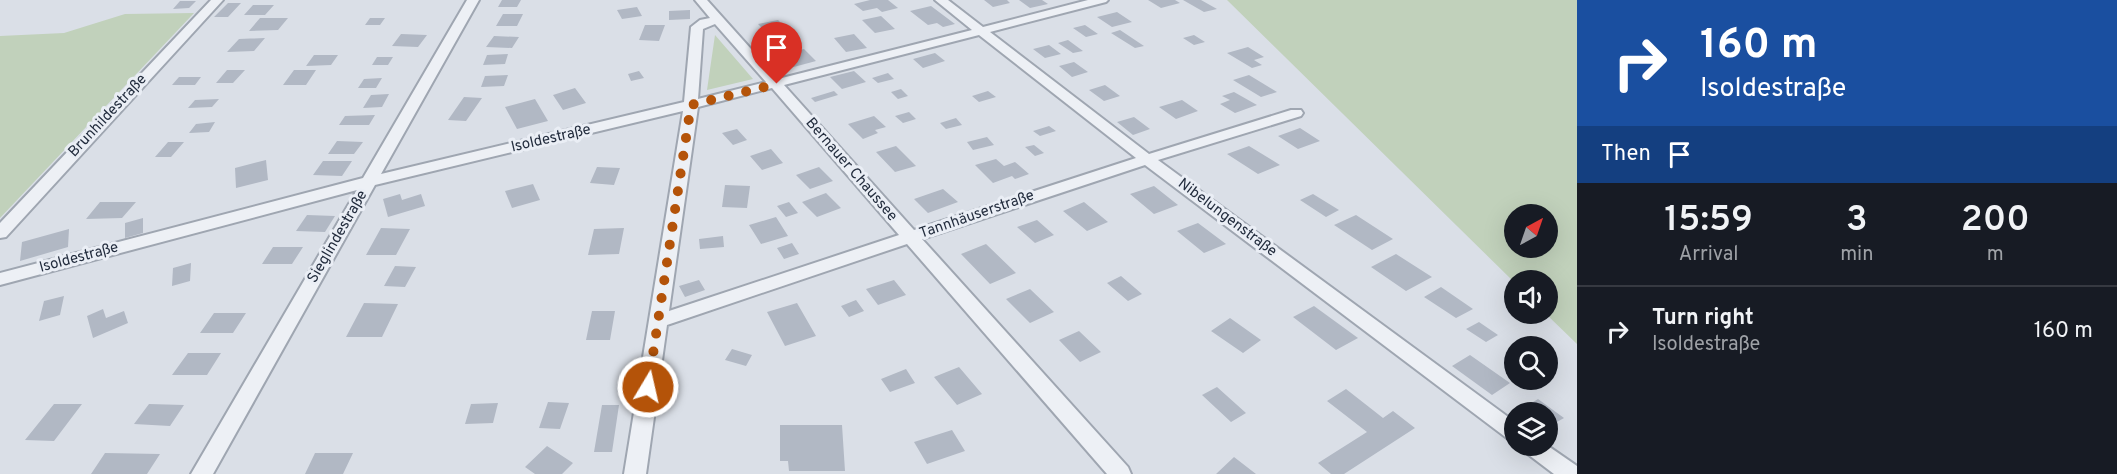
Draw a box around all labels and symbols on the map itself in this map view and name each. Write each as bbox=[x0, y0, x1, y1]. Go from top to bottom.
pin bbox=[751, 22, 802, 84]
street label: Brunhildestraße bbox=[65, 70, 151, 162]
street label: Bernauer Chaussee bbox=[801, 114, 901, 226]
street label: Isoldestraße bbox=[509, 121, 593, 157]
street label: Nibelungenstraße bbox=[1174, 175, 1280, 261]
street label: Tannhäuserstraße bbox=[917, 186, 1037, 244]
street label: Sieglindestraße bbox=[304, 187, 372, 287]
north arrow bbox=[1504, 204, 1558, 258]
street label: Isoldestraße bbox=[37, 238, 121, 278]
position arrow bbox=[616, 355, 680, 419]

